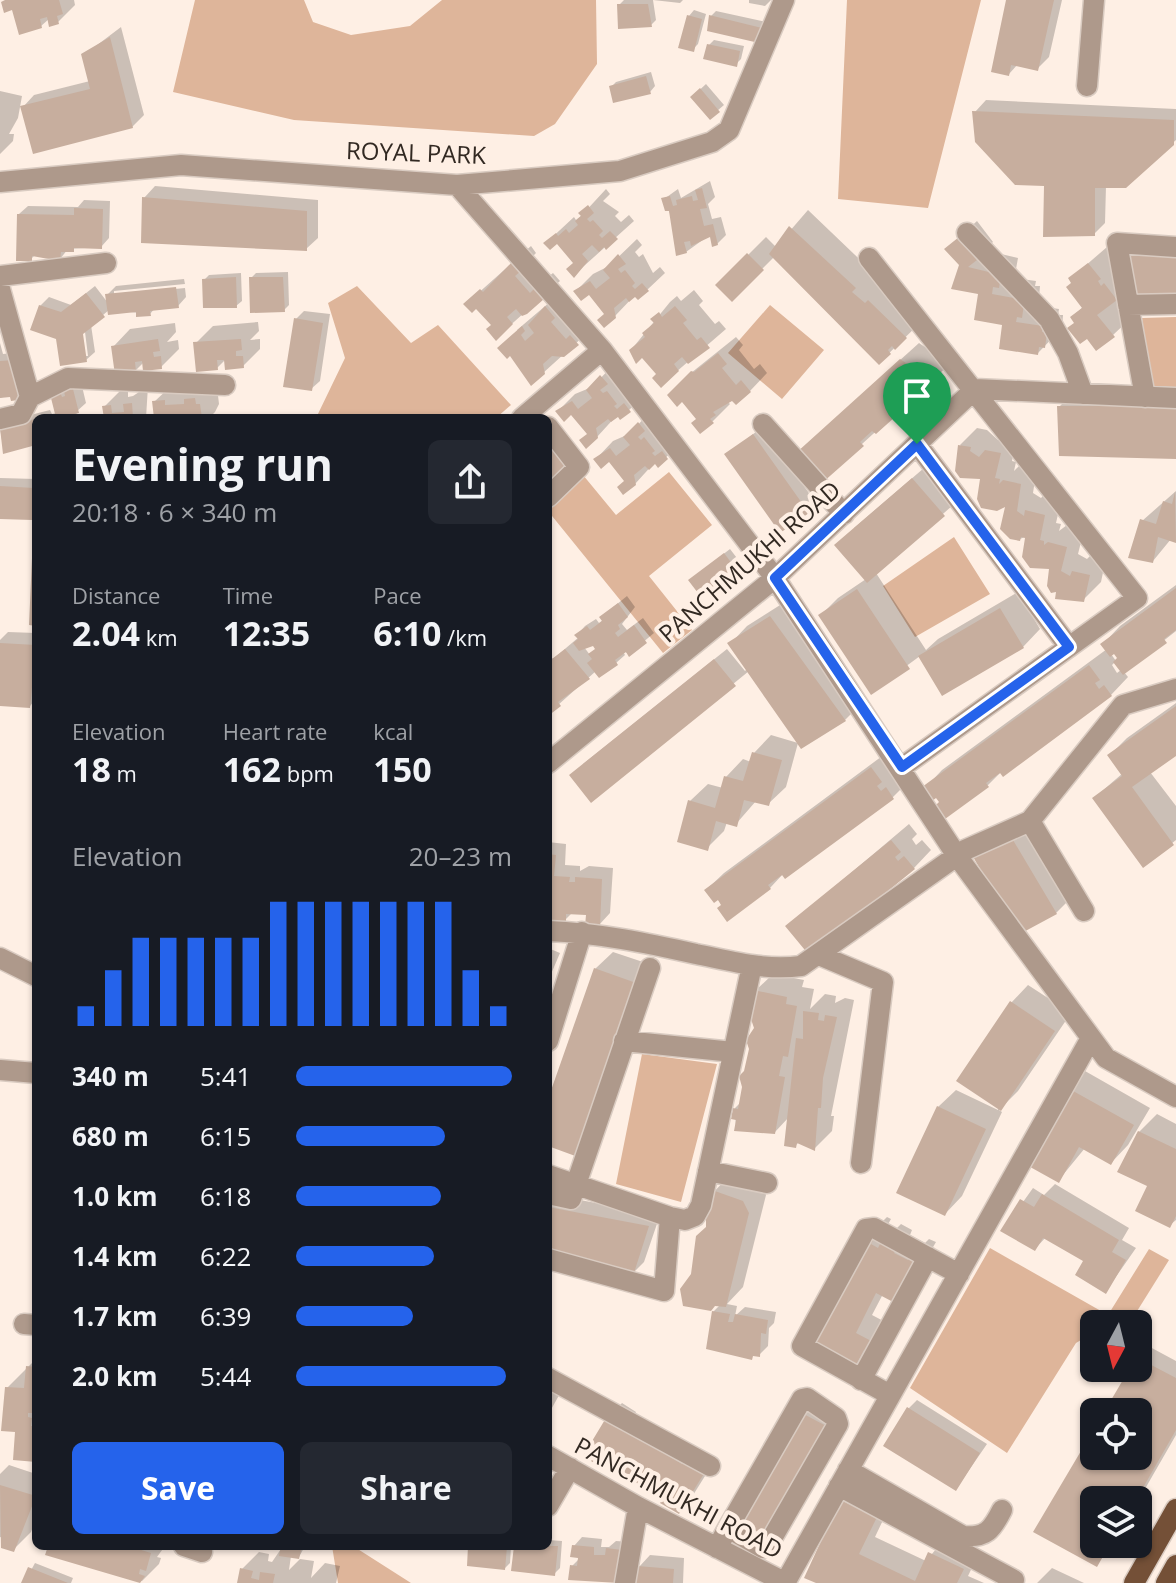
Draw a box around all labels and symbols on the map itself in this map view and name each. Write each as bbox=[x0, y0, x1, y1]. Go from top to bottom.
street label: ROYAL PARK bbox=[345, 133, 487, 171]
pin bbox=[883, 362, 951, 444]
street label: PANCHMUKHI ROAD bbox=[651, 473, 847, 649]
north arrow bbox=[1080, 1310, 1152, 1382]
street label: PANCHMUKHI ROAD bbox=[569, 1428, 789, 1566]

